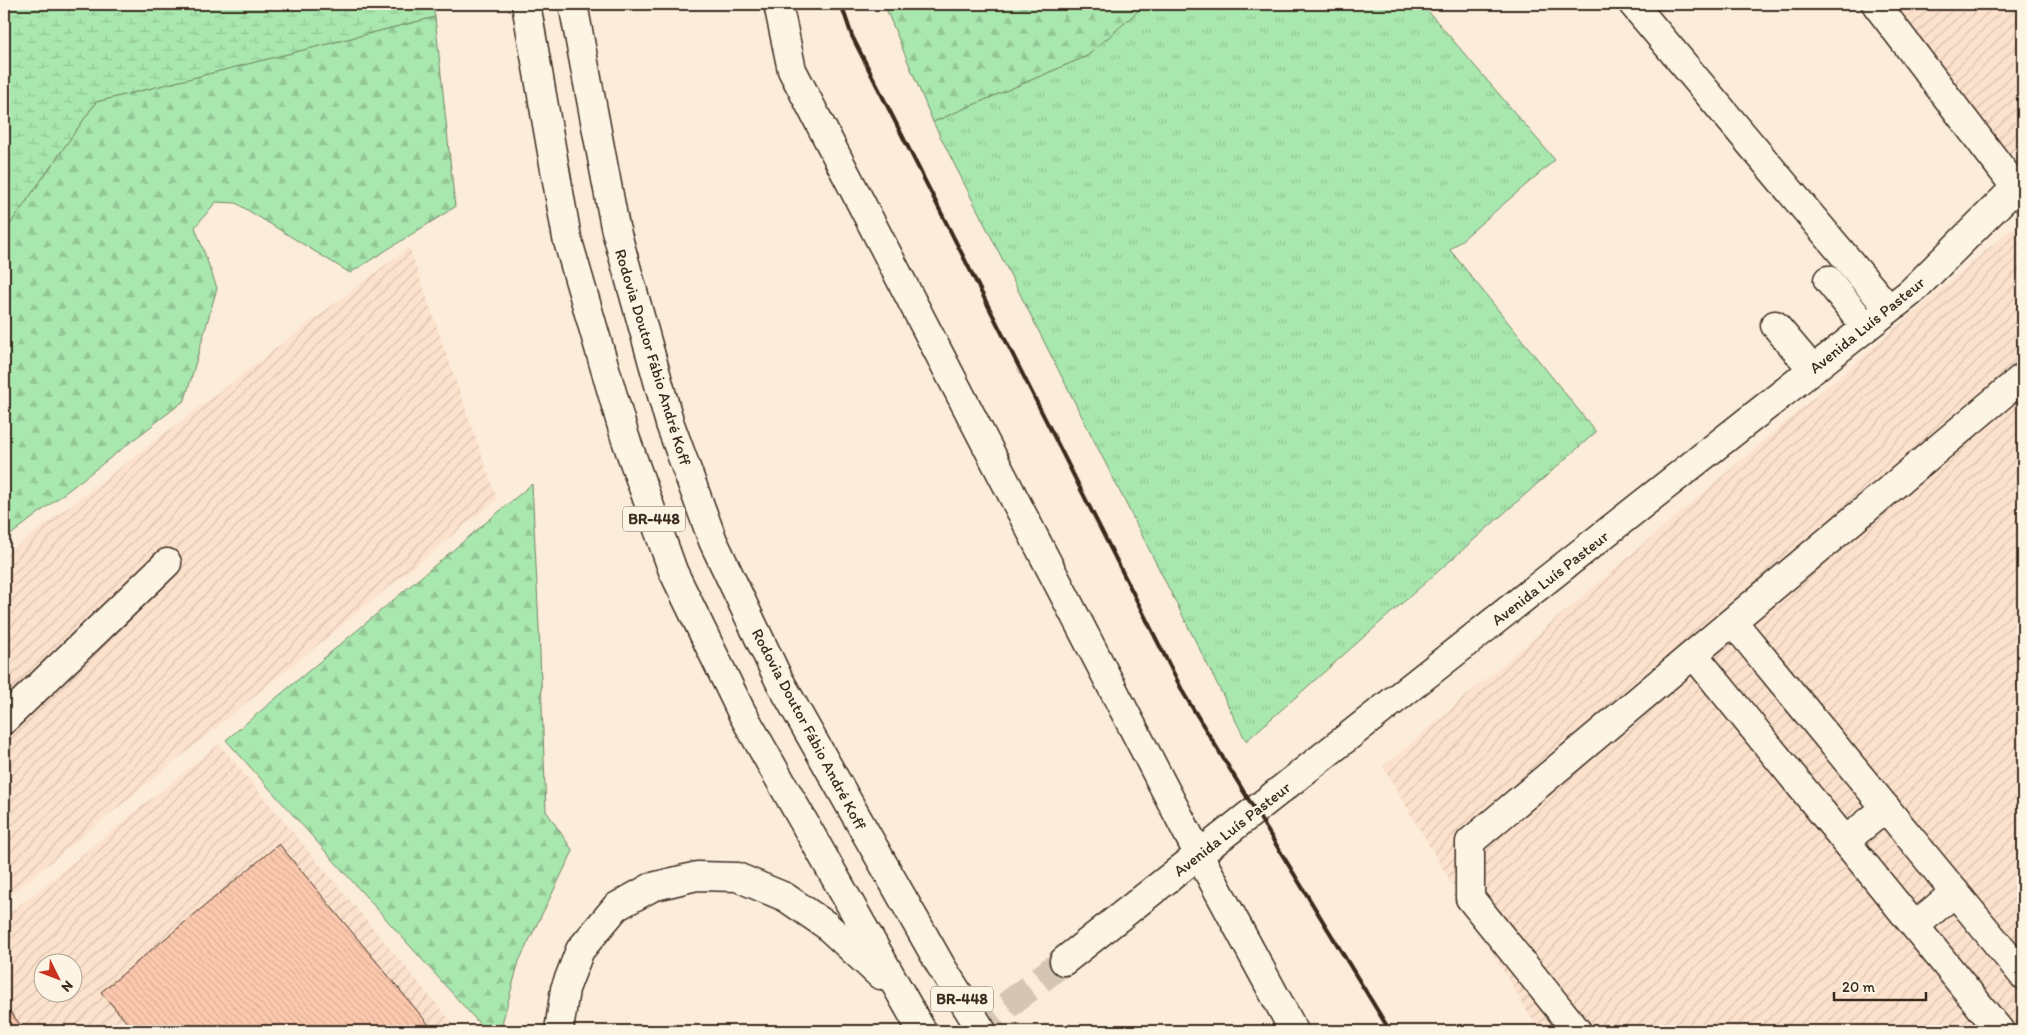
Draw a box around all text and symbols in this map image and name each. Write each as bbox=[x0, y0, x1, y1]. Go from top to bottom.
street label: Rodovia Doutor Fábio André Koff bbox=[611, 247, 695, 468]
street label: Avenida Luís Pasteur bbox=[1805, 272, 1929, 377]
road number: BR-448 bbox=[623, 506, 685, 532]
street label: Avenida Luís Pasteur bbox=[1488, 526, 1613, 629]
street label: Rodovia Doutor Fábio André Koff bbox=[748, 625, 870, 833]
street label: Avenida Luís Pasteur bbox=[1170, 777, 1295, 880]
north arrow bbox=[32, 952, 82, 1002]
scale bar bbox=[1834, 970, 1927, 1002]
text: N bbox=[58, 977, 77, 996]
text: 20 m bbox=[1842, 978, 1876, 996]
road number: BR-448 bbox=[931, 986, 993, 1012]

